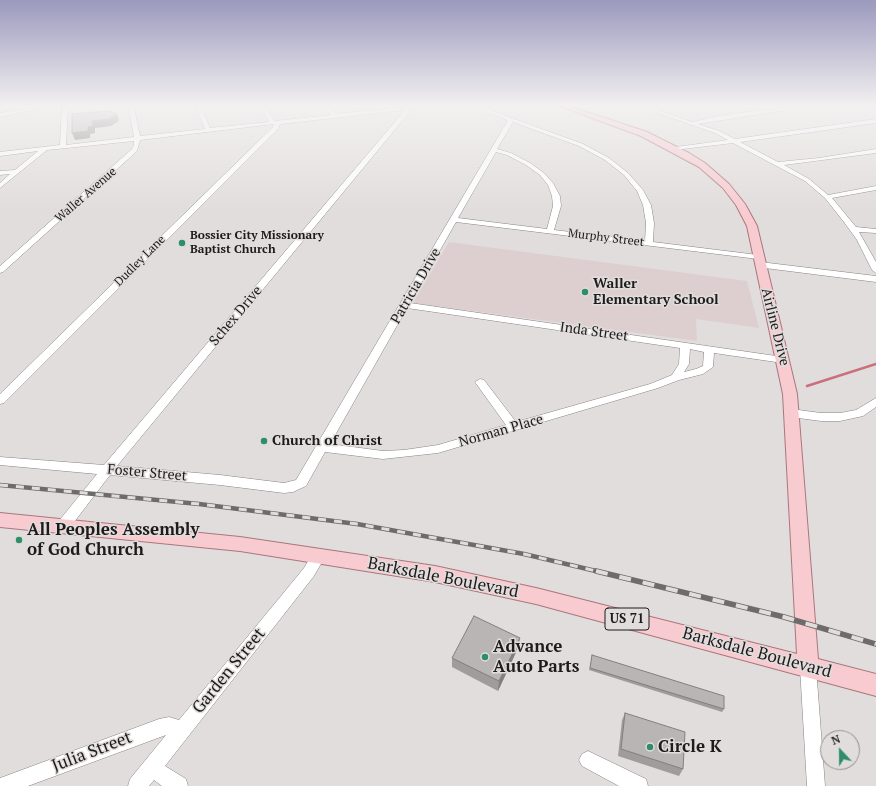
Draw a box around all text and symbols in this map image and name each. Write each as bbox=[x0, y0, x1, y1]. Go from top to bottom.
street label: Waller Avenue bbox=[52, 164, 120, 226]
street label: Murphy Street bbox=[567, 226, 645, 250]
place label: Bossier City Missionary Baptist Church bbox=[190, 229, 324, 257]
street label: Dudley Lane bbox=[111, 232, 169, 290]
marker: Bossier City Missionary Baptist Church bbox=[177, 238, 187, 248]
street label: Patricia Drive bbox=[388, 245, 444, 327]
place label: Waller Elementary School bbox=[593, 276, 719, 308]
street label: Schex Drive bbox=[206, 283, 266, 349]
street label: Airline Drive bbox=[757, 286, 793, 368]
marker: Waller Elementary School bbox=[580, 287, 590, 297]
street label: Inda Street bbox=[559, 319, 629, 345]
street label: Norman Place bbox=[457, 411, 545, 451]
place label: Church of Christ bbox=[272, 433, 382, 449]
marker: Church of Christ bbox=[259, 436, 269, 446]
street label: Foster Street bbox=[107, 461, 187, 485]
place label: All Peoples Assembly of God Church bbox=[27, 520, 199, 560]
marker: All Peoples Assembly of God Church bbox=[14, 535, 24, 545]
street label: Barksdale Boulevard bbox=[366, 553, 520, 603]
road number: US 71 bbox=[605, 608, 649, 630]
street label: Barksdale Boulevard bbox=[680, 623, 834, 683]
street label: Garden Street bbox=[188, 624, 270, 718]
place label: Advance Auto Parts bbox=[493, 637, 579, 677]
marker: Advance Auto Parts bbox=[480, 652, 490, 662]
street label: Julia Street bbox=[49, 727, 135, 777]
north arrow bbox=[820, 730, 860, 770]
text: N bbox=[829, 732, 842, 748]
place label: Circle K bbox=[658, 737, 722, 757]
marker: Circle K bbox=[645, 742, 655, 752]

